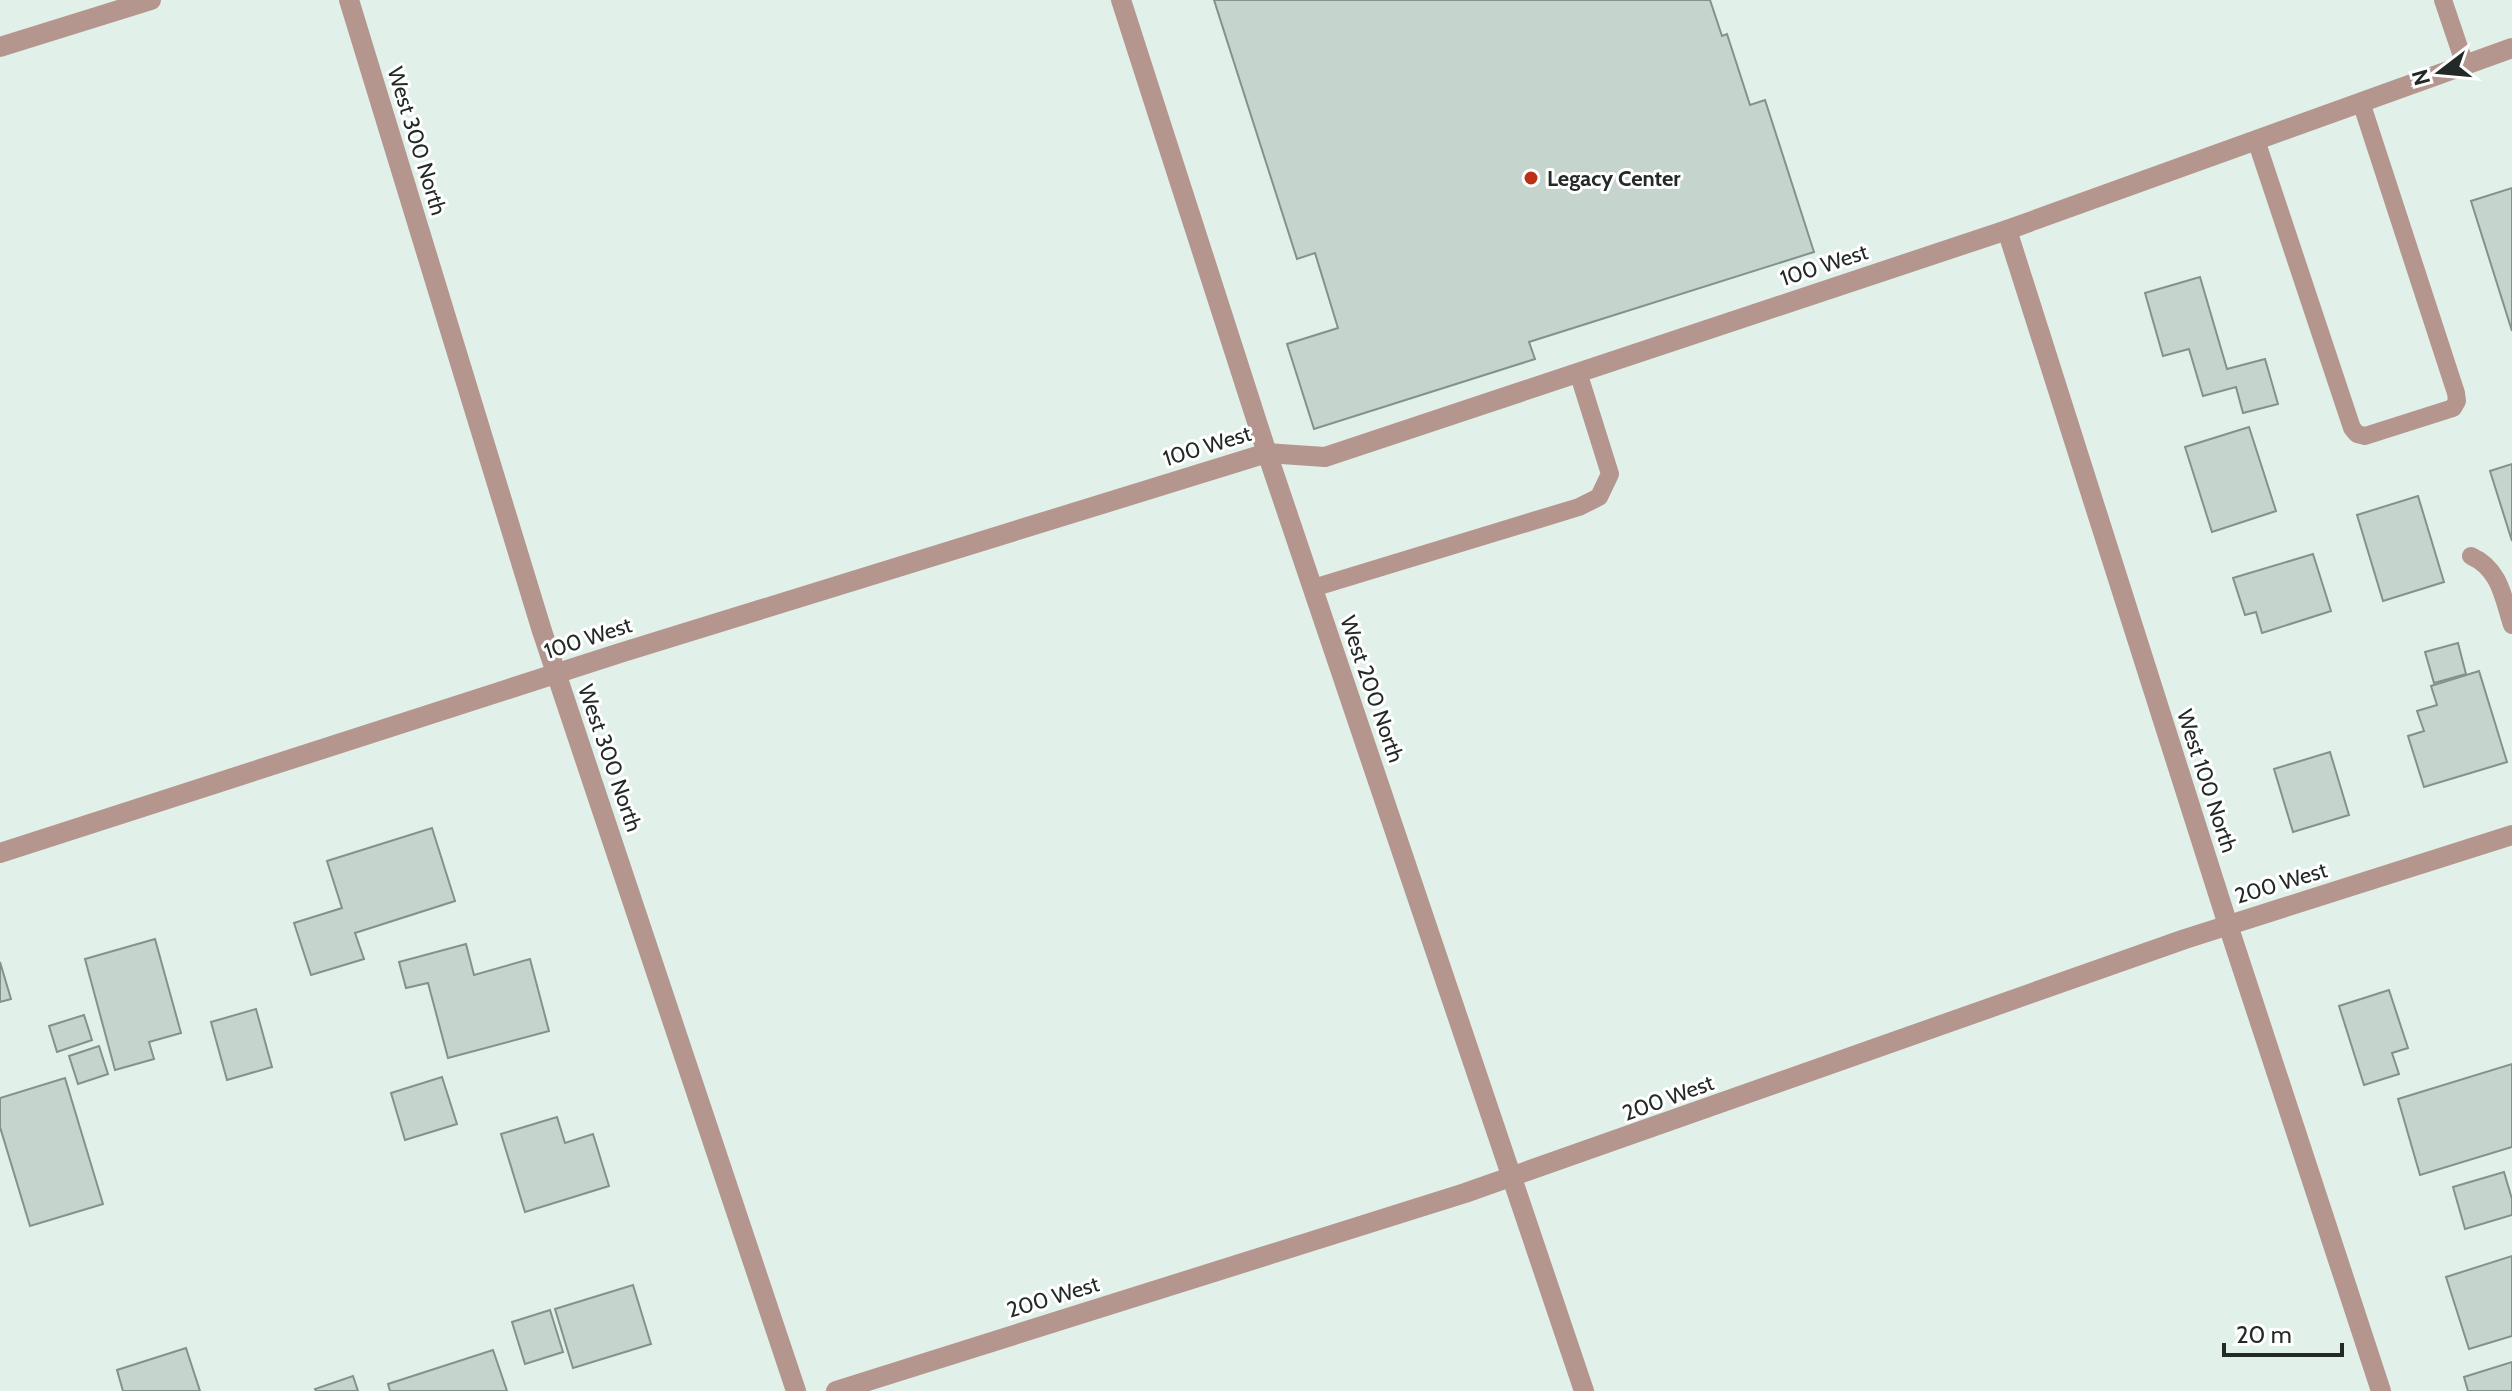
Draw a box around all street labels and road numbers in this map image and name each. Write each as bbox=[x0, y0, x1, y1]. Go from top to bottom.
street label: West 300 North bbox=[382, 63, 452, 219]
street label: 100 West bbox=[1777, 238, 1872, 292]
street label: 100 West bbox=[1160, 420, 1255, 472]
street label: 100 West bbox=[541, 611, 636, 665]
street label: West 200 North bbox=[1334, 612, 1410, 766]
street label: West 300 North bbox=[572, 681, 648, 835]
street label: West 100 North bbox=[2171, 706, 2243, 856]
street label: 200 West bbox=[2232, 856, 2331, 910]
street label: 200 West bbox=[1619, 1069, 1718, 1127]
street label: 200 West bbox=[1004, 1270, 1103, 1324]

